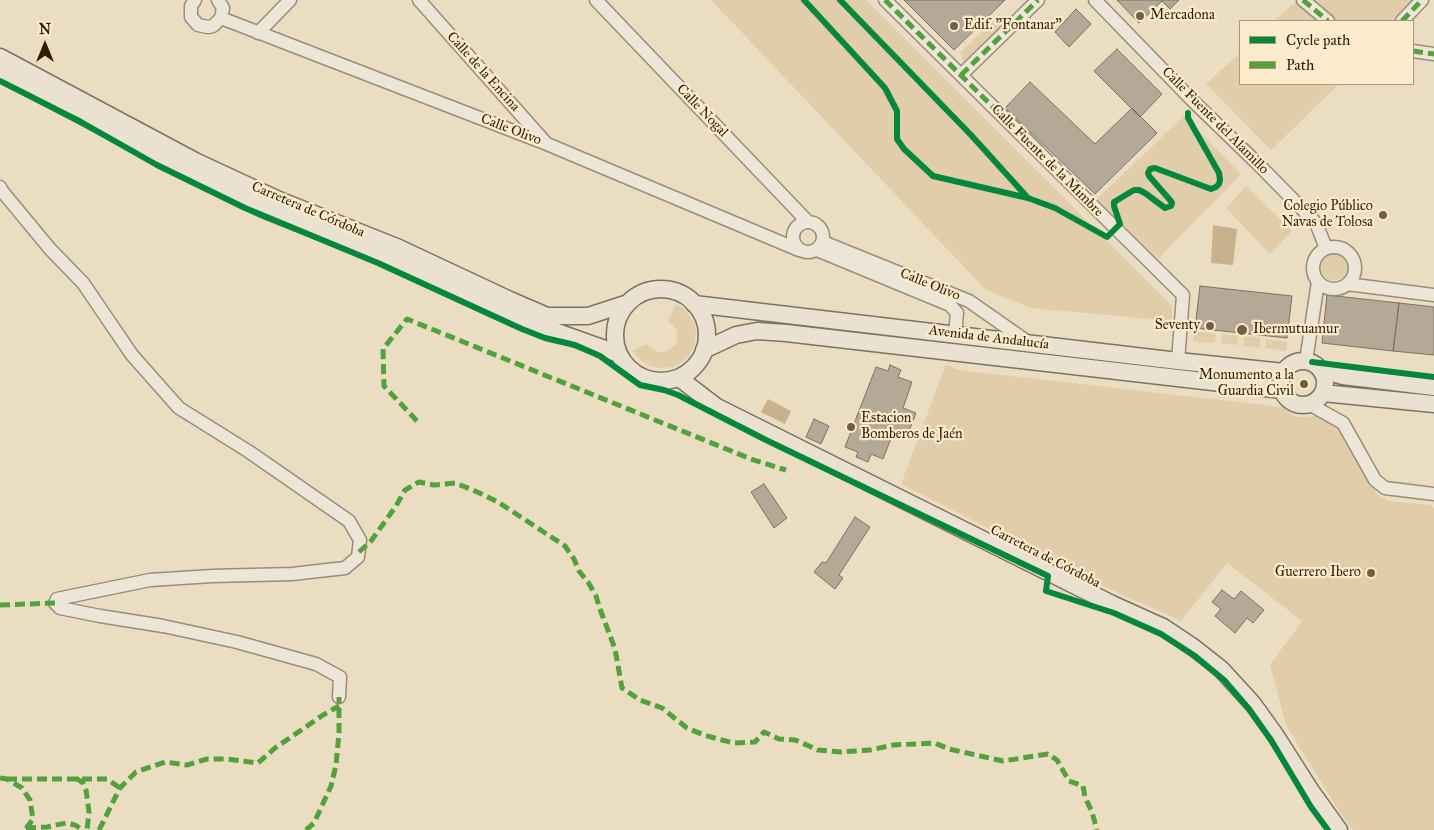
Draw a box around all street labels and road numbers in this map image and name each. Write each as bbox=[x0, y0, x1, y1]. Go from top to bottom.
street label: Calle de la Encina bbox=[443, 29, 523, 115]
street label: Calle Fuente del Alamillo bbox=[1158, 64, 1272, 178]
street label: Calle Nogal bbox=[673, 81, 731, 141]
street label: Calle Fuente de la Mimbre bbox=[987, 101, 1107, 221]
street label: Calle Olivo bbox=[478, 111, 544, 149]
street label: Carretera de Córdoba bbox=[249, 179, 367, 241]
street label: Calle Olivo bbox=[897, 265, 963, 305]
street label: Avenida de Andalucía bbox=[928, 322, 1050, 354]
street label: Carretera de Córdoba bbox=[987, 522, 1103, 592]

